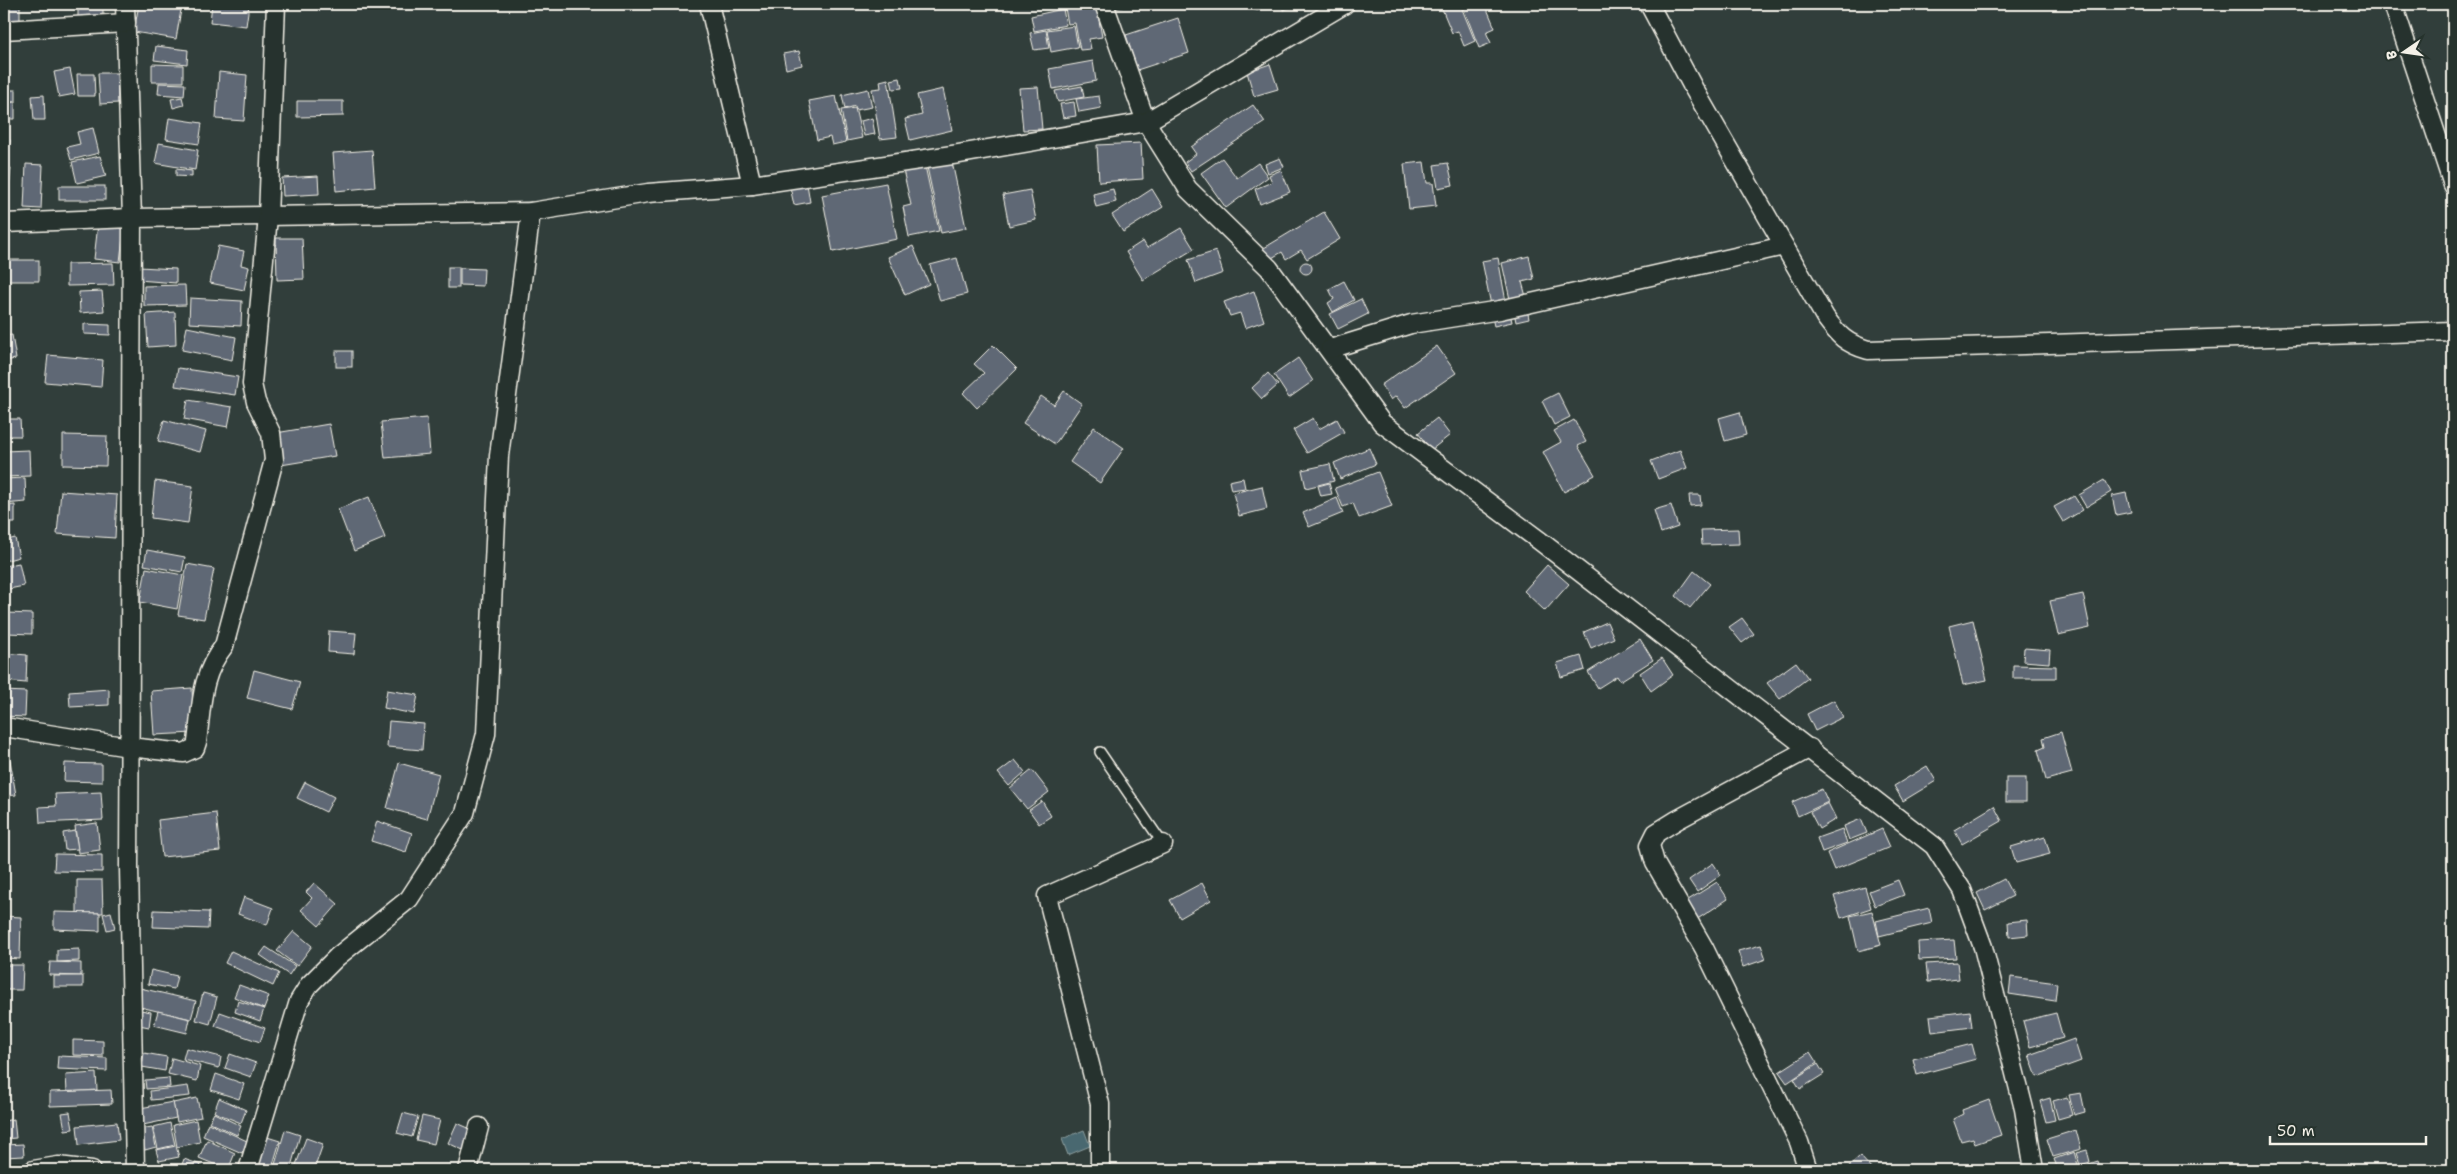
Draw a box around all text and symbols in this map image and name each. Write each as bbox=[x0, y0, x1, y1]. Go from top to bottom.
north arrow bbox=[2380, 28, 2430, 78]
text: B bbox=[2382, 48, 2401, 61]
scale bar bbox=[2270, 1114, 2426, 1146]
text: 50 m bbox=[2277, 1121, 2315, 1141]

